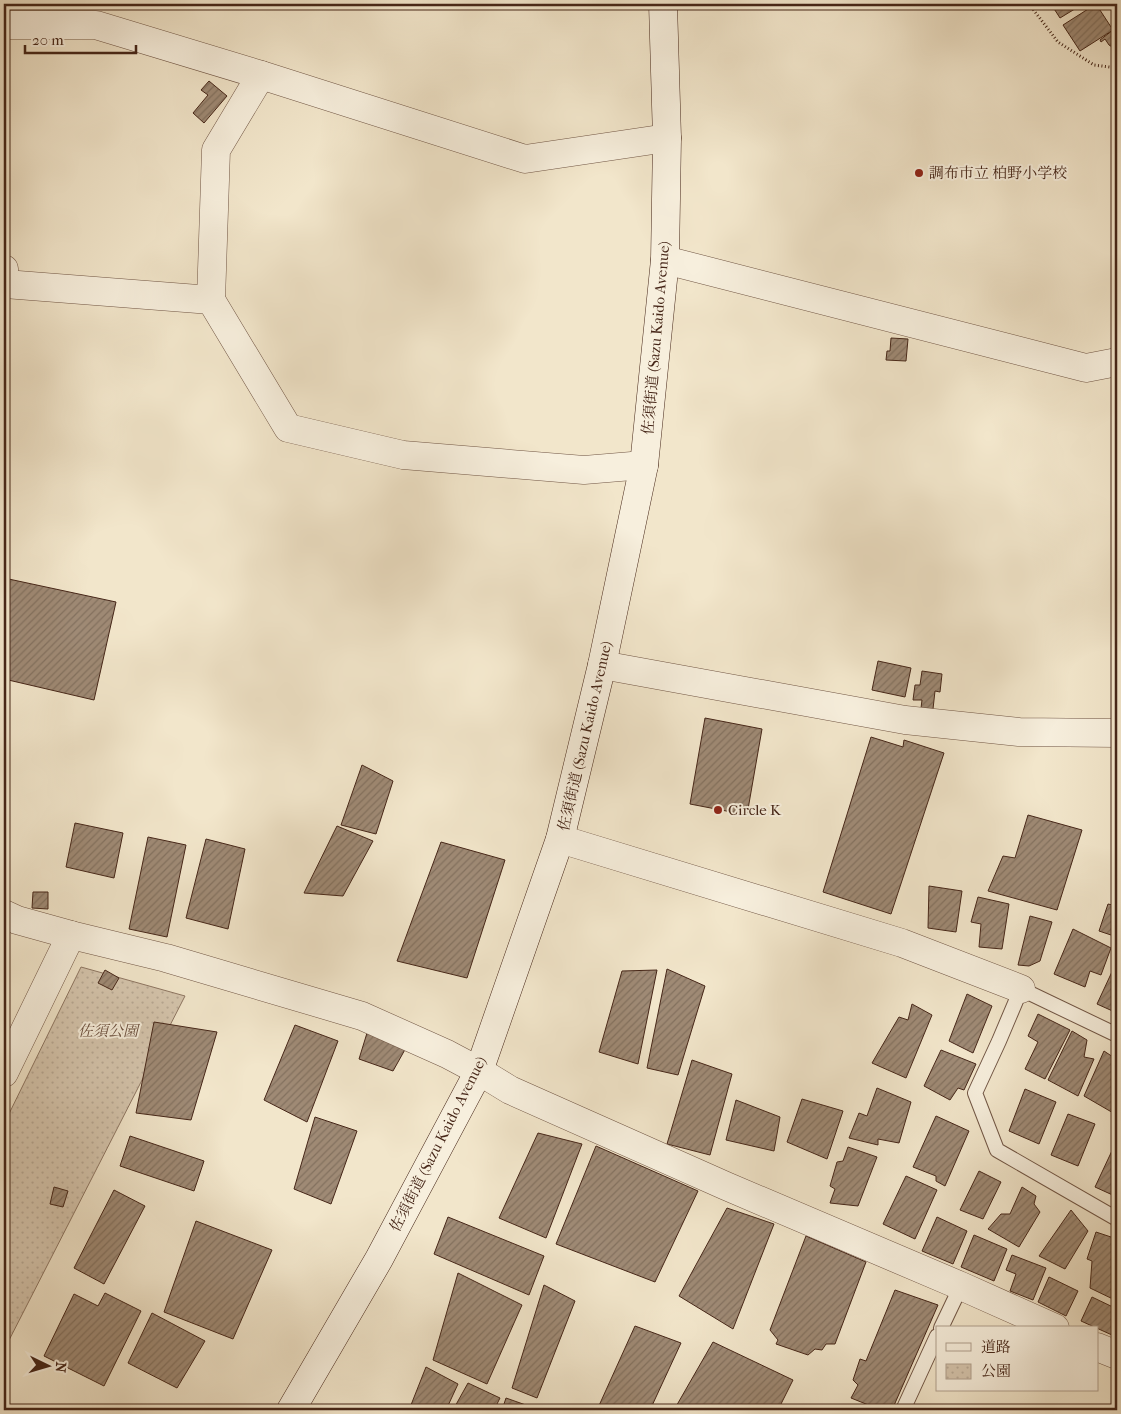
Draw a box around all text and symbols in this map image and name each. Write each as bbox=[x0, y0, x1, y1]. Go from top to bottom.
scale bar bbox=[25, 22, 136, 54]
text: 20 m bbox=[32, 31, 64, 49]
place label: 調布市立 柏野小学校 bbox=[929, 164, 1067, 182]
marker: 調布市立 柏野小学校 bbox=[913, 167, 925, 179]
street label: 佐須街道 (Sazu Kaido Avenue) bbox=[639, 240, 673, 436]
street label: 佐須街道 (Sazu Kaido Avenue) bbox=[554, 639, 616, 833]
place label: Circle K bbox=[728, 801, 782, 819]
marker: Circle K bbox=[712, 804, 724, 816]
park label: 佐須公園 bbox=[78, 1022, 141, 1040]
street label: 佐須街道 (Sazu Kaido Avenue) bbox=[386, 1053, 490, 1235]
legend bbox=[936, 1326, 1098, 1392]
text: 道路 bbox=[981, 1338, 1011, 1356]
north arrow bbox=[22, 1342, 72, 1392]
text: N bbox=[51, 1361, 69, 1373]
text: 公園 bbox=[981, 1362, 1011, 1380]

